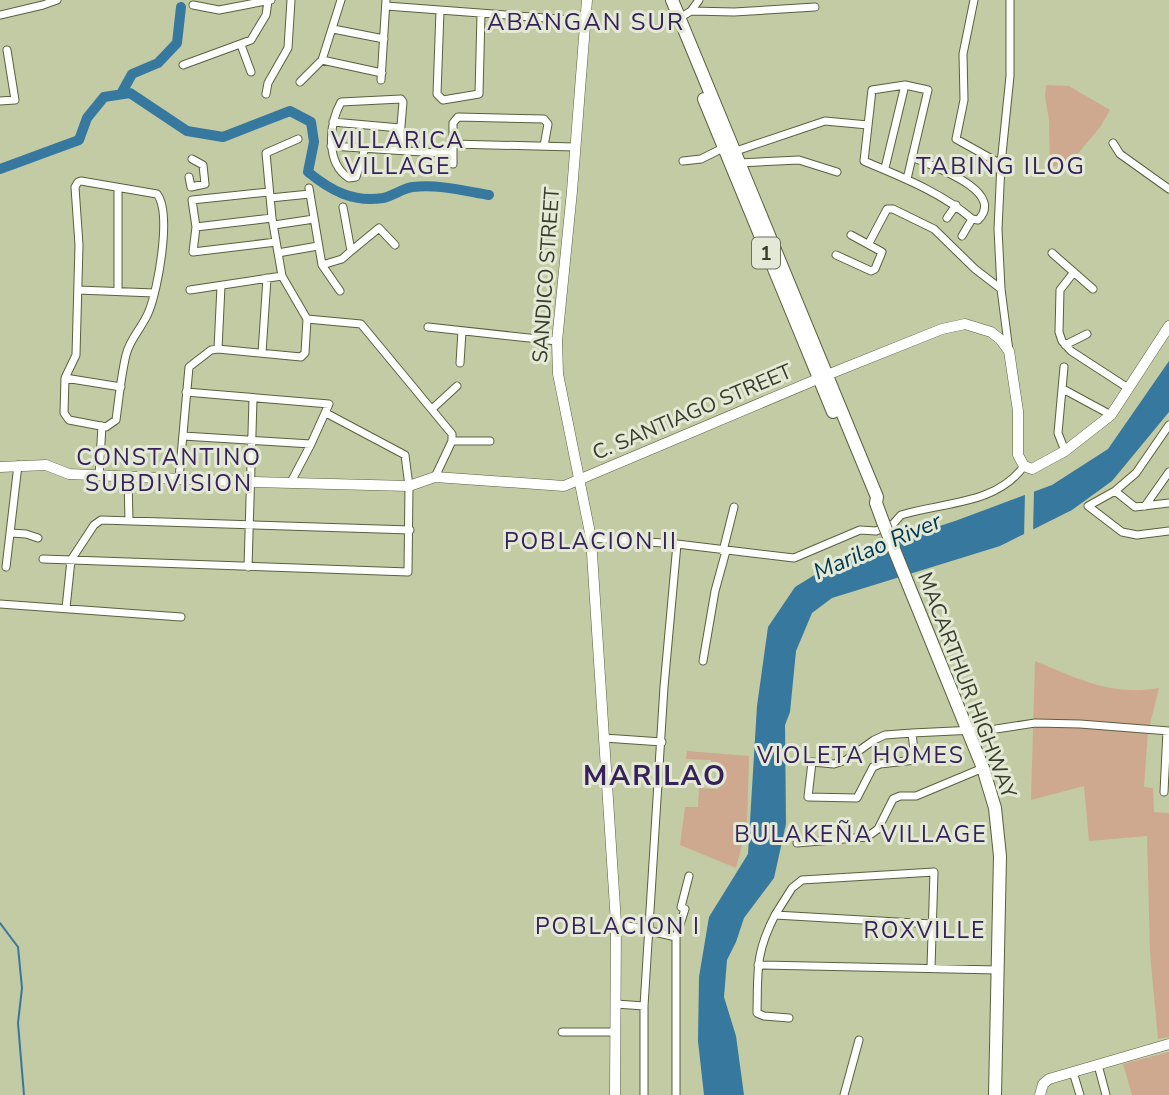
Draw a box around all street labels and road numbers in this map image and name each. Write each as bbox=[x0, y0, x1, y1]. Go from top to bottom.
street label: SANDICO STREET bbox=[526, 186, 566, 364]
road number: 1 bbox=[752, 238, 780, 268]
street label: C. SANTIAGO STREET bbox=[588, 357, 796, 467]
street label: MACARTHUR HIGHWAY bbox=[911, 568, 1023, 803]

